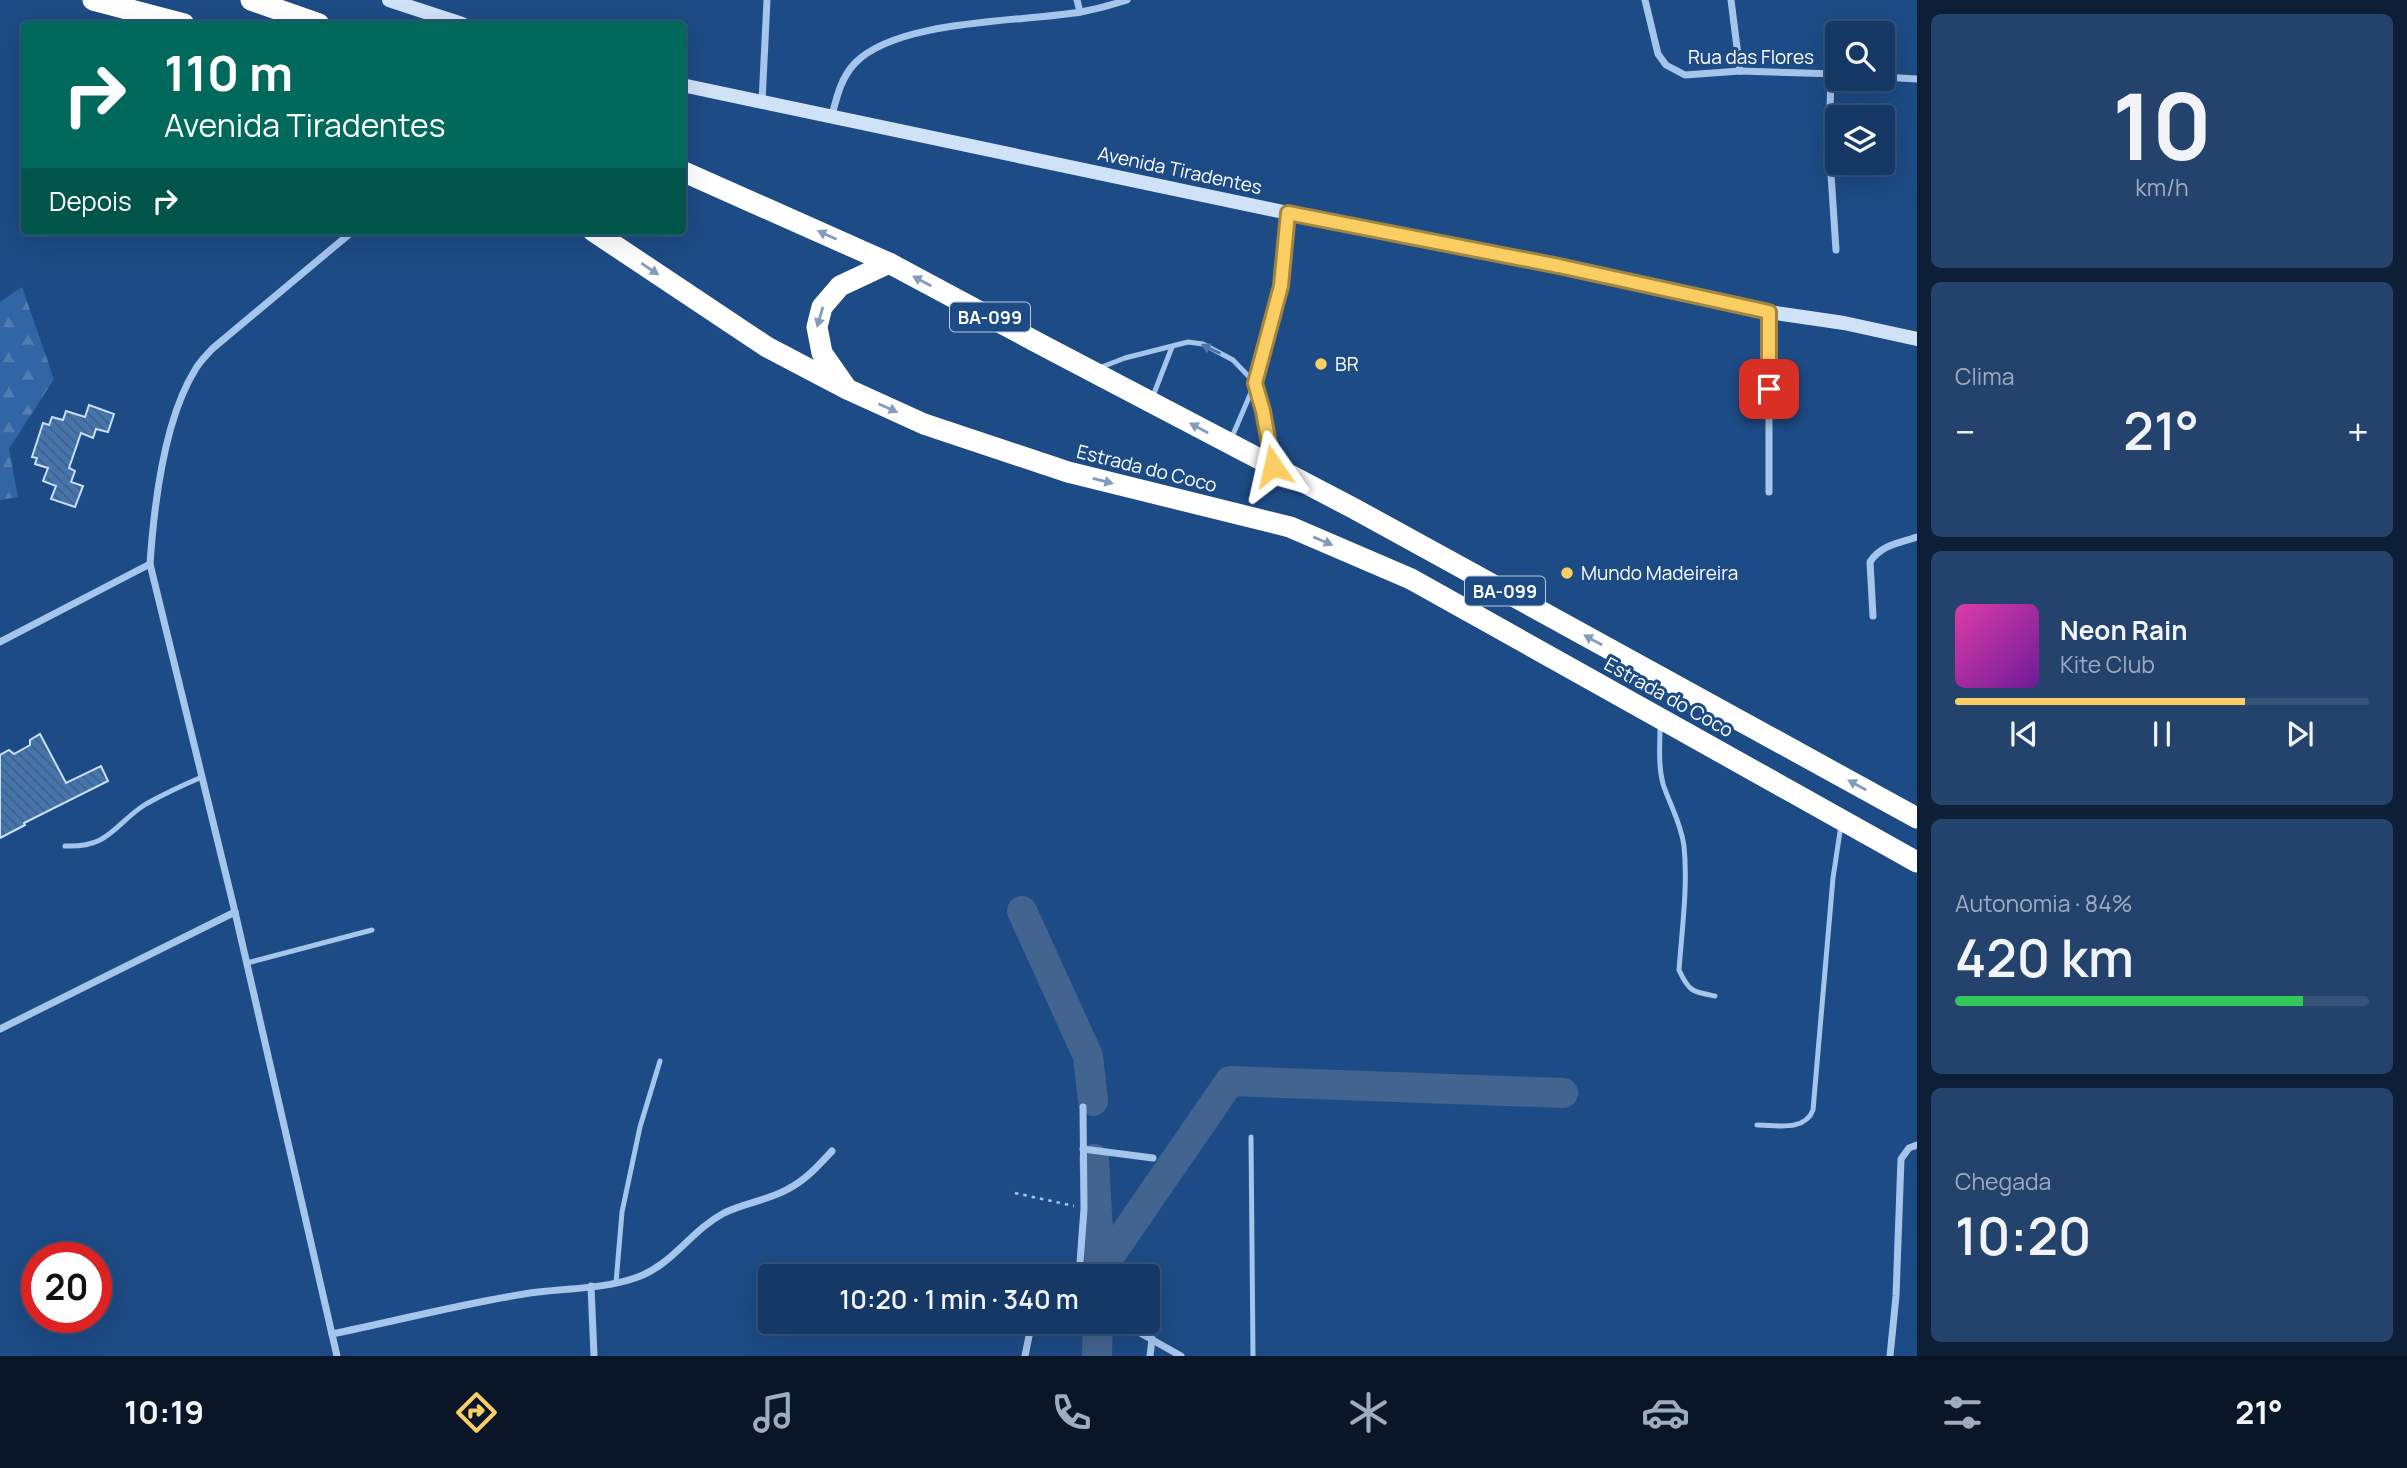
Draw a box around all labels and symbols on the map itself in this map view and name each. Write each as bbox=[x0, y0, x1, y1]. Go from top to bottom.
street label: Rua das Flores bbox=[1688, 44, 1814, 70]
street label: Avenida Tiradentes bbox=[1096, 140, 1264, 200]
one-way arrow bbox=[817, 229, 837, 241]
one-way arrow bbox=[641, 262, 659, 276]
one-way arrow bbox=[912, 275, 932, 287]
road number: BA-099 bbox=[950, 302, 1030, 332]
one-way arrow bbox=[815, 307, 825, 328]
one-way arrow bbox=[1201, 343, 1221, 355]
place label: BR bbox=[1335, 351, 1359, 377]
marker: BR bbox=[1313, 356, 1329, 372]
pin bbox=[1739, 359, 1799, 419]
one-way arrow bbox=[878, 403, 899, 414]
one-way arrow bbox=[1189, 422, 1209, 433]
position arrow bbox=[1236, 429, 1310, 503]
street label: Estrada do Coco bbox=[1074, 438, 1220, 498]
one-way arrow bbox=[1093, 476, 1115, 487]
one-way arrow bbox=[1312, 536, 1333, 547]
place label: Mundo Madeireira bbox=[1581, 560, 1738, 586]
marker: Mundo Madeireira bbox=[1559, 565, 1575, 581]
road number: BA-099 bbox=[1465, 576, 1545, 606]
one-way arrow bbox=[1584, 634, 1603, 646]
street label: Estrada do Coco bbox=[1600, 651, 1738, 743]
one-way arrow bbox=[1847, 779, 1867, 791]
speed limit sign: 20 bbox=[21, 1242, 112, 1333]

